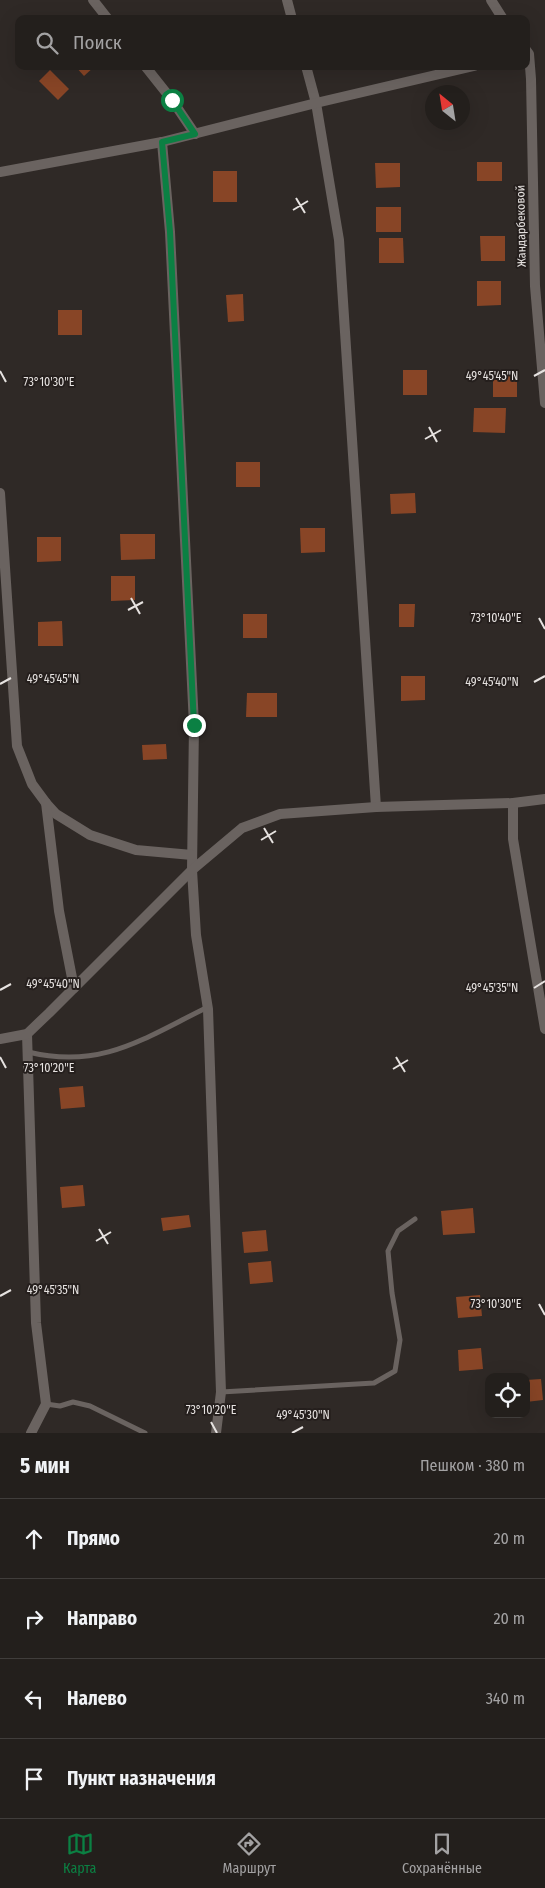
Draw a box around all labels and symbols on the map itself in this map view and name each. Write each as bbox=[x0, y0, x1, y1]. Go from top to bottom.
north arrow bbox=[425, 85, 470, 130]
route start bbox=[161, 89, 184, 112]
street label: Жандарбековой bbox=[513, 185, 529, 267]
text: 49°45'45"N bbox=[466, 369, 518, 383]
text: 73°10'30"E bbox=[24, 375, 75, 389]
text: 73°10'40"E bbox=[471, 611, 522, 625]
text: 49°45'45"N bbox=[27, 672, 79, 686]
text: 49°45'40"N bbox=[465, 675, 519, 689]
route end bbox=[183, 714, 206, 737]
text: 49°45'40"N bbox=[26, 977, 80, 991]
text: 49°45'35"N bbox=[466, 981, 518, 995]
text: 73°10'20"E bbox=[24, 1061, 75, 1075]
text: 49°45'35"N bbox=[27, 1283, 79, 1297]
text: 73°10'30"E bbox=[471, 1297, 522, 1311]
text: 73°10'20"E bbox=[186, 1403, 237, 1417]
text: 49°45'30"N bbox=[276, 1408, 330, 1422]

